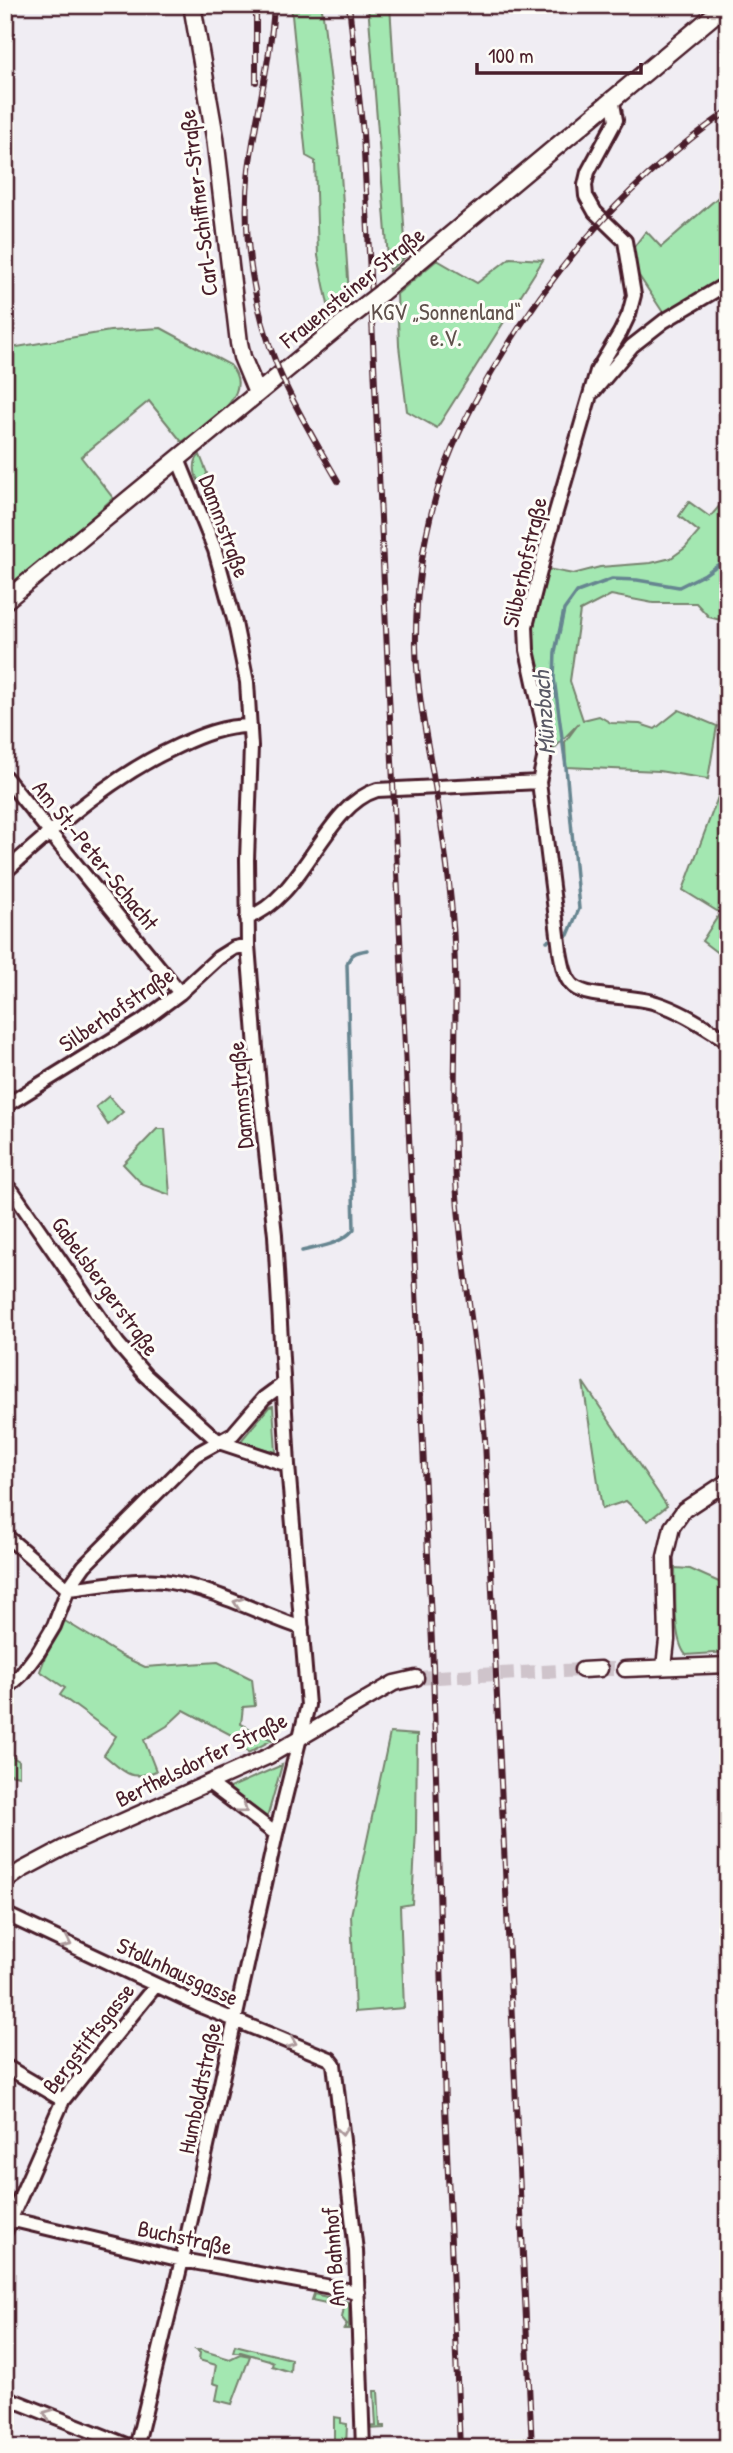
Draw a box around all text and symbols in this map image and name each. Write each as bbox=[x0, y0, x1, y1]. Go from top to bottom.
scale bar bbox=[477, 32, 642, 76]
text: 100 m bbox=[488, 41, 534, 70]
street label: Carl-Schiffner-Straße bbox=[171, 108, 225, 298]
street label: Frauensteiner Straße bbox=[272, 219, 431, 356]
park label: KGV „Sonnenland“ e.V. bbox=[371, 296, 521, 353]
street label: Dammstraße bbox=[192, 470, 258, 582]
street label: Silberhofstraße bbox=[494, 494, 554, 630]
water label: Münzbach bbox=[524, 668, 562, 756]
street label: Am St.-Peter-Schacht bbox=[26, 773, 167, 937]
street label: Silberhofstraße bbox=[52, 959, 180, 1059]
street label: Dammstraße bbox=[220, 1040, 260, 1150]
street label: Gabelsbergerstraße bbox=[45, 1210, 167, 1362]
one-way arrow bbox=[233, 1597, 245, 1611]
street label: Berthelsdorfer Straße bbox=[110, 1704, 292, 1814]
one-way arrow bbox=[235, 1800, 247, 1813]
street label: Stollnhausgasse bbox=[112, 1929, 244, 2013]
one-way arrow bbox=[60, 1935, 72, 1949]
street label: Bergstiftsgasse bbox=[35, 1976, 141, 2100]
street label: Humboldtstraße bbox=[170, 2020, 228, 2156]
one-way arrow bbox=[285, 2035, 297, 2049]
one-way arrow bbox=[335, 2126, 350, 2137]
street label: Am Bahnhof bbox=[314, 2205, 352, 2308]
street label: Buchstraße bbox=[135, 2212, 235, 2262]
one-way arrow bbox=[42, 2408, 54, 2422]

